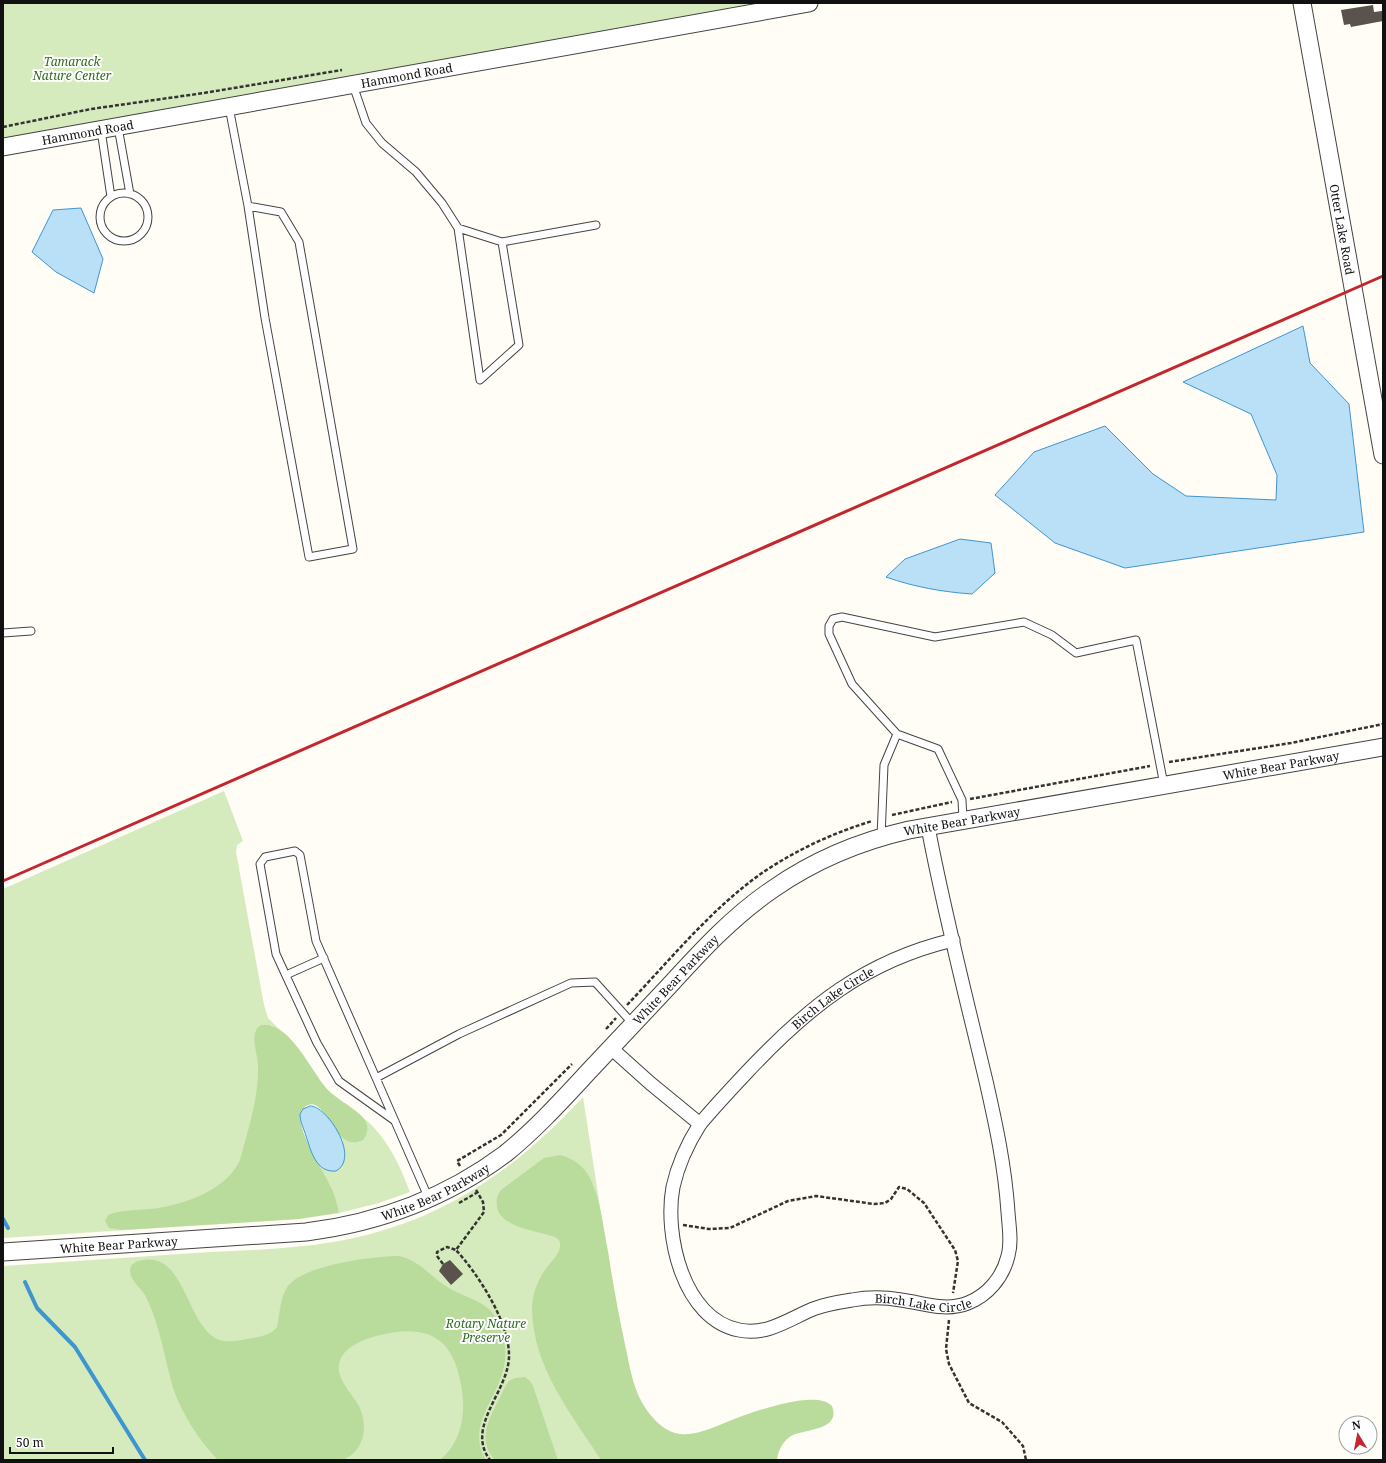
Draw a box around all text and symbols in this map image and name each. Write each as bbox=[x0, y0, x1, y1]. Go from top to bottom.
park label: Tamarack Nature Center bbox=[32, 53, 112, 84]
street label: Hammond Road bbox=[359, 58, 455, 91]
street label: Hammond Road bbox=[40, 115, 136, 148]
street label: Otter Lake Road bbox=[1326, 183, 1359, 277]
street label: White Bear Parkway bbox=[1221, 746, 1341, 783]
street label: White Bear Parkway bbox=[902, 802, 1022, 839]
street label: White Bear Parkway bbox=[629, 930, 722, 1028]
street label: Birch Lake Circle bbox=[788, 962, 877, 1033]
street label: White Bear Parkway bbox=[379, 1159, 493, 1224]
street label: White Bear Parkway bbox=[59, 1232, 178, 1257]
street label: Birch Lake Circle bbox=[875, 1289, 974, 1315]
park label: Rotary Nature Preserve bbox=[445, 1315, 526, 1346]
north arrow bbox=[1338, 1415, 1378, 1455]
text: N bbox=[1351, 1416, 1362, 1433]
scale bar bbox=[10, 1429, 113, 1455]
text: 50 m bbox=[16, 1434, 44, 1451]

